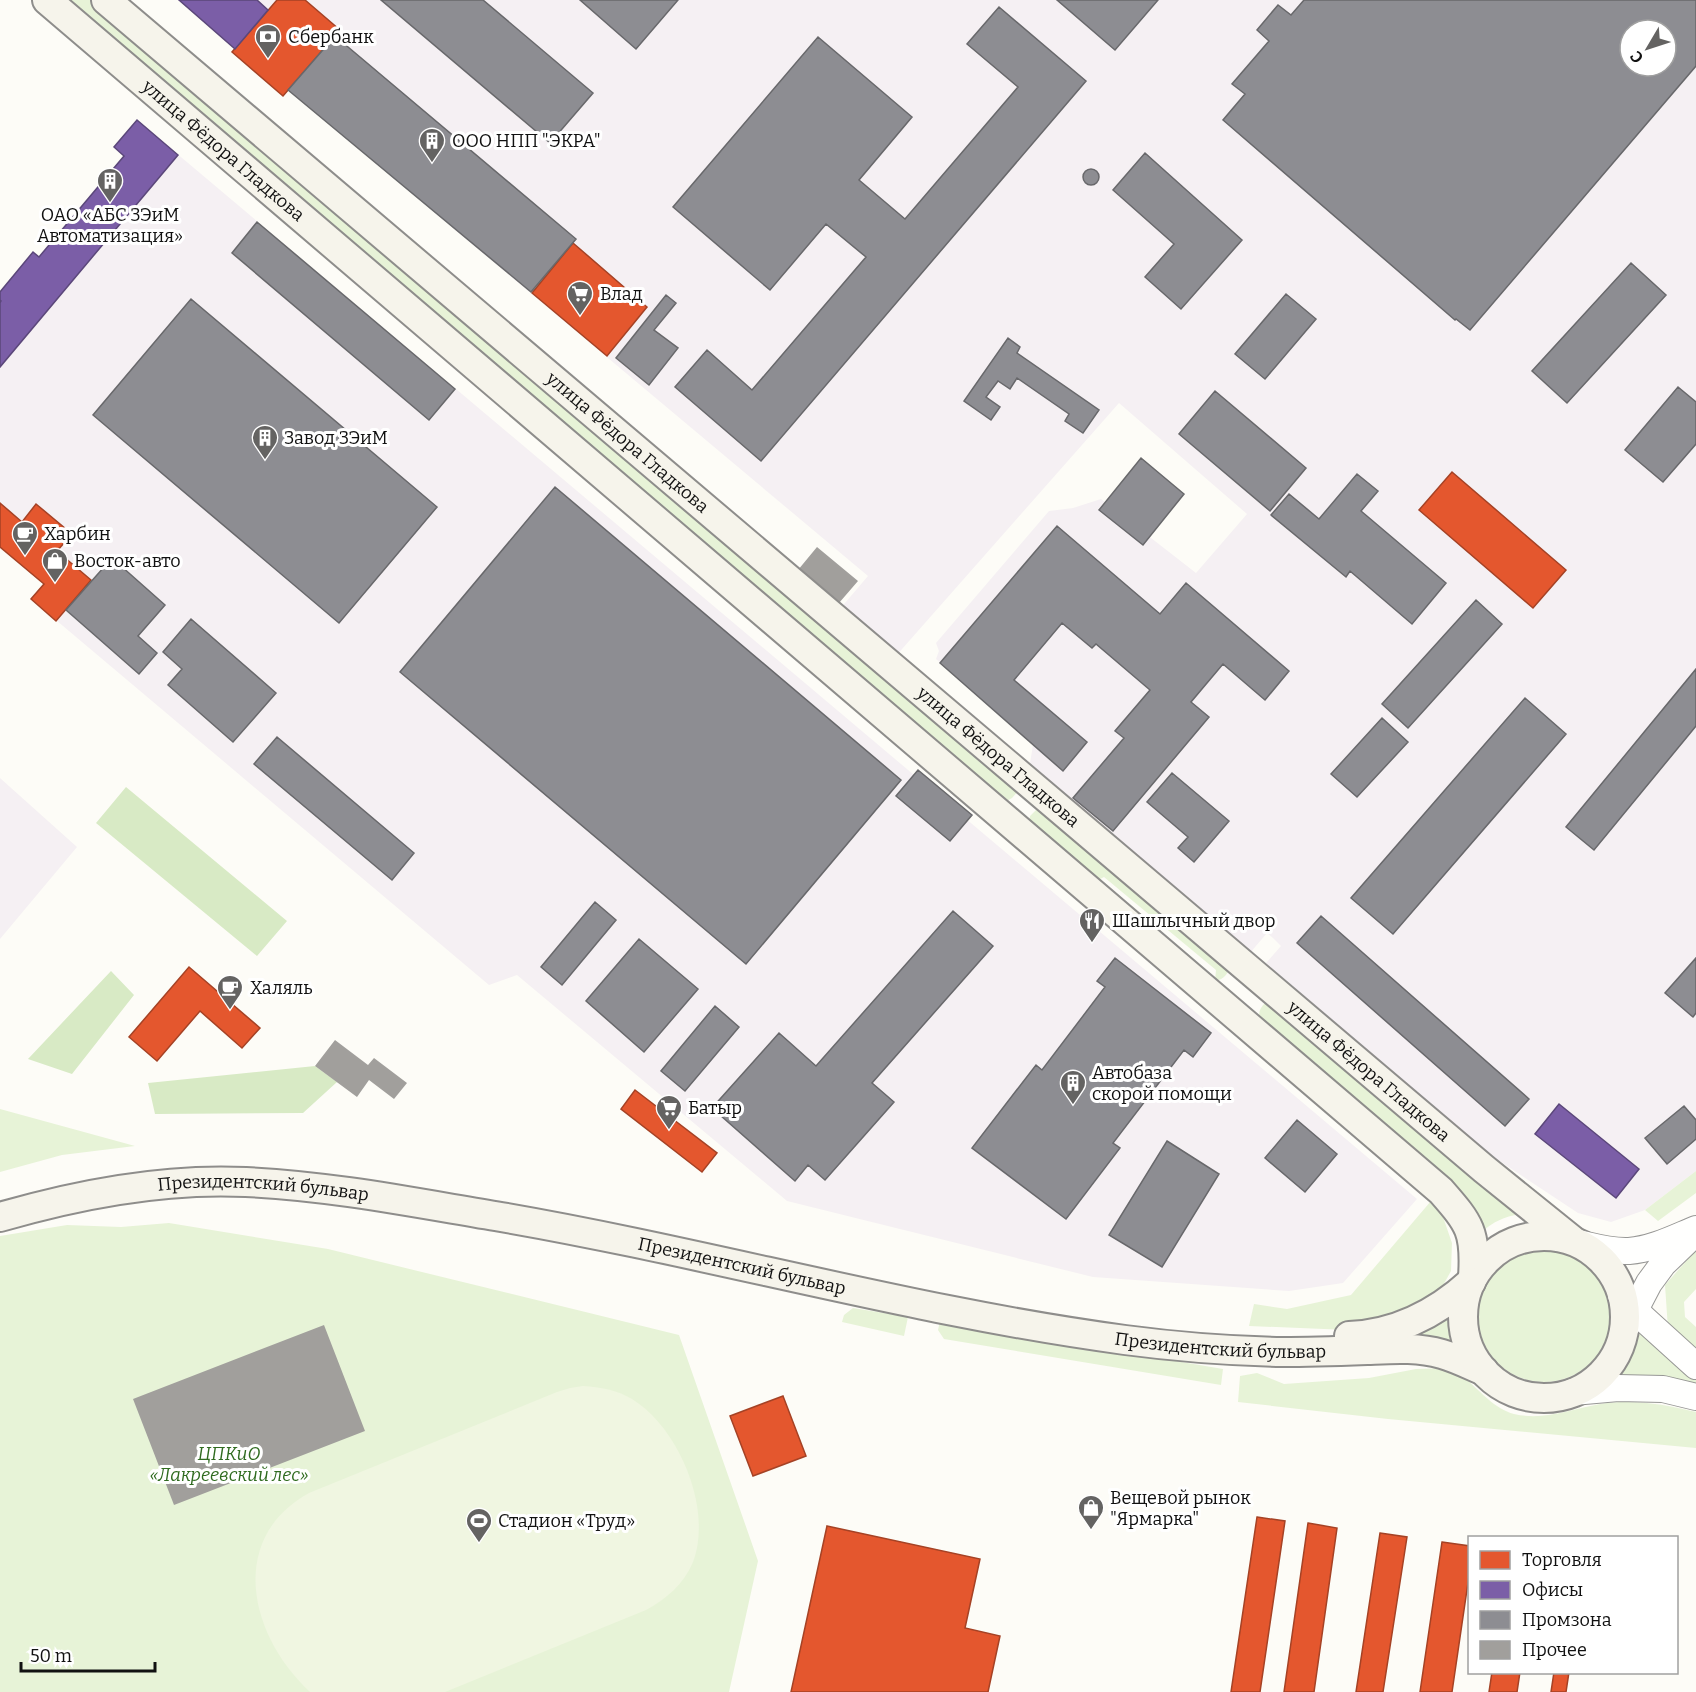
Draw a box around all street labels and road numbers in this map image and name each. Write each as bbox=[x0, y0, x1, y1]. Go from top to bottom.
street label: улица Фёдора Гладкова bbox=[137, 75, 309, 226]
street label: улица Фёдора Гладкова bbox=[541, 367, 713, 518]
street label: улица Фёдора Гладкова bbox=[912, 681, 1084, 832]
street label: улица Фёдора Гладкова bbox=[1282, 996, 1455, 1146]
street label: Президентский бульвар bbox=[156, 1170, 370, 1206]
street label: Президентский бульвар bbox=[636, 1233, 848, 1299]
street label: Президентский бульвар bbox=[1113, 1328, 1326, 1363]

